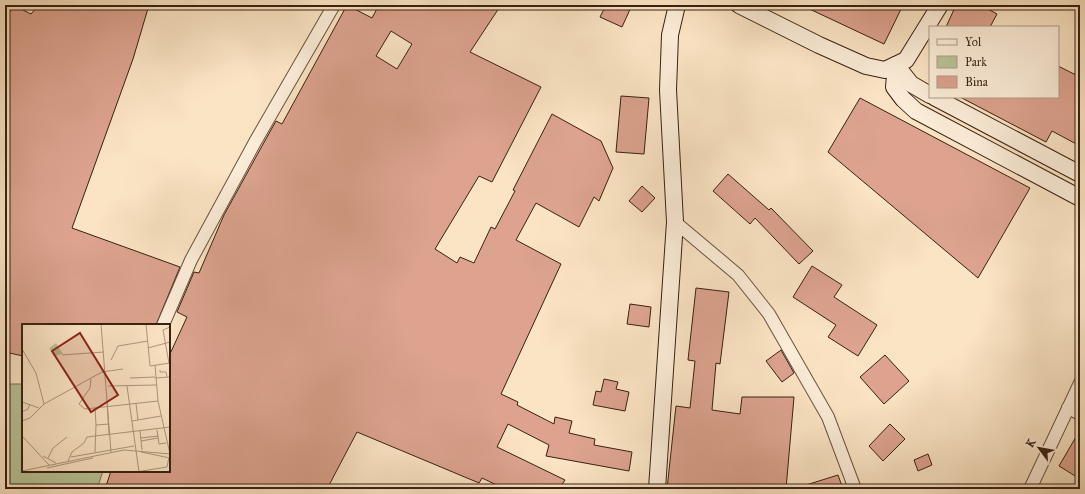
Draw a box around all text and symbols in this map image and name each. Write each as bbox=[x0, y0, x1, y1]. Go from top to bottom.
legend bbox=[929, 26, 1059, 98]
text: Yol bbox=[965, 35, 982, 49]
text: Park bbox=[965, 55, 987, 69]
text: Bina bbox=[965, 75, 989, 89]
inset map bbox=[22, 324, 170, 472]
north arrow bbox=[1019, 428, 1059, 468]
text: K bbox=[1023, 435, 1039, 450]

